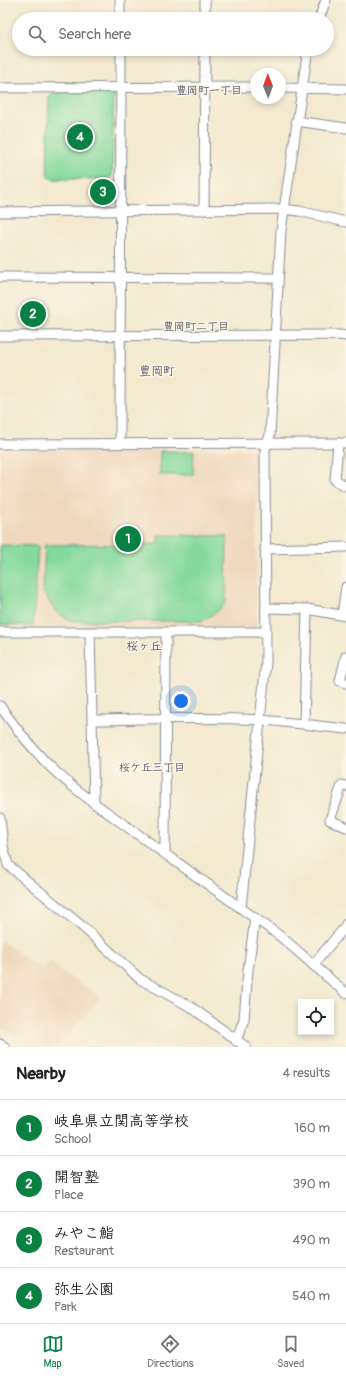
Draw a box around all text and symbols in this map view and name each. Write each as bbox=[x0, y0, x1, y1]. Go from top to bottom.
search box bbox=[12, 12, 334, 56]
icon: search bbox=[26, 23, 48, 45]
text: Search here bbox=[58, 25, 131, 44]
north arrow bbox=[250, 68, 286, 104]
district label: 豊岡町一丁目 bbox=[176, 84, 242, 97]
pin: 4 bbox=[67, 122, 93, 152]
pin: 3 bbox=[90, 177, 116, 207]
pin: 2 bbox=[20, 299, 46, 329]
district label: 豊岡町二丁目 bbox=[163, 320, 229, 333]
district label: 豊岡町 bbox=[139, 364, 175, 379]
pin: 1 bbox=[115, 524, 141, 554]
district label: 桜ヶ丘 bbox=[126, 639, 162, 654]
your location bbox=[171, 691, 191, 711]
district label: 桜ケ丘三丁目 bbox=[119, 761, 185, 774]
map controls bbox=[298, 999, 334, 1035]
button: locate bbox=[298, 999, 334, 1035]
text: Nearby bbox=[16, 1063, 65, 1084]
text: 4 results bbox=[283, 1065, 330, 1081]
text: 岐阜県立関高等学校 bbox=[54, 1112, 189, 1131]
text: 1 bbox=[26, 1120, 32, 1136]
text: 160 m bbox=[294, 1120, 330, 1136]
text: School bbox=[54, 1131, 91, 1147]
text: 開智塾 bbox=[54, 1168, 99, 1187]
text: 2 bbox=[25, 1176, 33, 1192]
text: 390 m bbox=[293, 1176, 330, 1192]
text: Place bbox=[54, 1187, 83, 1203]
text: みやこ鮨 bbox=[54, 1224, 114, 1243]
text: 3 bbox=[25, 1232, 33, 1248]
text: 490 m bbox=[293, 1232, 330, 1248]
text: Restaurant bbox=[54, 1243, 114, 1259]
text: 弥生公園 bbox=[54, 1280, 114, 1299]
text: 4 bbox=[25, 1288, 33, 1304]
text: 540 m bbox=[292, 1288, 330, 1304]
text: Park bbox=[54, 1299, 77, 1315]
tab: Map bbox=[42, 1333, 64, 1370]
tab: Directions bbox=[147, 1333, 194, 1370]
tab: Saved bbox=[277, 1333, 304, 1370]

